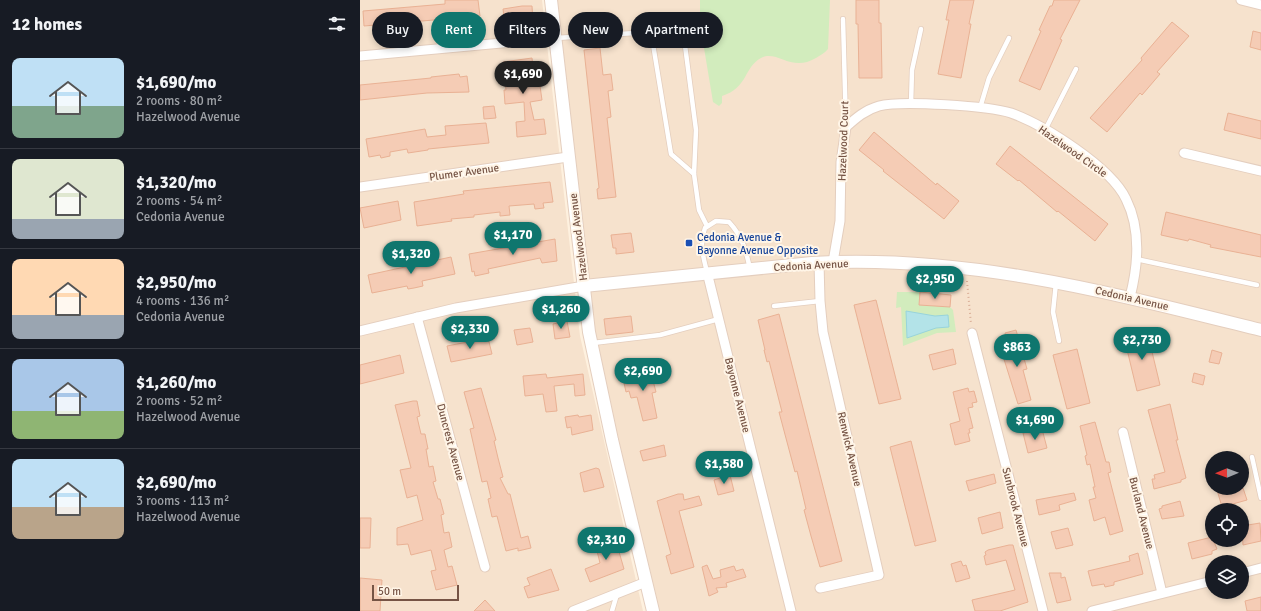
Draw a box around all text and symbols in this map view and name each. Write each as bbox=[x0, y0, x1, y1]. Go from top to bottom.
chip: Buy bbox=[372, 12, 423, 48]
chip: Rent bbox=[431, 12, 486, 48]
chip: Filters bbox=[494, 12, 560, 48]
chip: New bbox=[568, 12, 623, 48]
chip: Apartment bbox=[631, 12, 723, 48]
icon: filters bbox=[326, 13, 348, 35]
text: 12 homes bbox=[12, 14, 82, 35]
pin: $1,690 bbox=[490, 61, 556, 95]
text: $1,690 bbox=[504, 66, 542, 82]
text: $1,690/mo bbox=[136, 72, 216, 93]
icon: home bbox=[44, 74, 92, 122]
text: 2 rooms · 80 m² bbox=[136, 93, 222, 109]
street label: Hazelwood Court bbox=[836, 101, 851, 181]
text: Hazelwood Avenue bbox=[136, 109, 240, 125]
street label: Hazelwood Circle bbox=[1036, 123, 1110, 180]
street label: Plumer Avenue bbox=[428, 161, 500, 184]
text: $1,320/mo bbox=[136, 172, 216, 193]
icon: home bbox=[44, 175, 92, 223]
street label: Hazelwood Avenue bbox=[567, 192, 590, 282]
text: 2 rooms · 54 m² bbox=[136, 193, 222, 209]
text: Cedonia Avenue bbox=[136, 209, 225, 225]
pin: $1,170 bbox=[480, 222, 546, 256]
text: $1,170 bbox=[494, 227, 532, 243]
place label: Cedonia Avenue & Bayonne Avenue Opposite bbox=[697, 231, 818, 257]
marker: Cedonia Avenue & Bayonne Avenue Opposite bbox=[684, 238, 694, 248]
pin: $1,320 bbox=[378, 241, 444, 275]
text: $1,320 bbox=[392, 246, 430, 262]
street label: Cedonia Avenue bbox=[773, 257, 849, 274]
pin: $2,950 bbox=[902, 266, 968, 300]
text: $2,950 bbox=[916, 271, 954, 287]
text: $2,950/mo bbox=[136, 272, 216, 293]
icon: home bbox=[44, 275, 92, 323]
street label: Cedonia Avenue bbox=[1094, 284, 1170, 313]
text: 4 rooms · 136 m² bbox=[136, 293, 229, 309]
pin: $1,260 bbox=[528, 296, 594, 330]
text: $1,260 bbox=[542, 301, 580, 317]
text: Cedonia Avenue bbox=[136, 309, 225, 325]
pin: $2,330 bbox=[437, 316, 503, 350]
text: $2,330 bbox=[451, 321, 489, 337]
pin: $2,730 bbox=[1109, 327, 1175, 361]
text: $2,730 bbox=[1123, 332, 1161, 348]
pin: $863 bbox=[993, 334, 1041, 368]
text: $863 bbox=[1003, 339, 1031, 355]
street label: Bayonne Avenue bbox=[722, 356, 753, 434]
pin: $2,690 bbox=[610, 358, 676, 392]
text: $2,690 bbox=[624, 363, 662, 379]
text: $1,260/mo bbox=[136, 372, 216, 393]
icon: home bbox=[44, 375, 92, 423]
text: 2 rooms · 52 m² bbox=[136, 393, 222, 409]
street label: Duncrest Avenue bbox=[434, 402, 467, 482]
pin: $1,690 bbox=[1002, 407, 1068, 441]
text: Hazelwood Avenue bbox=[136, 409, 240, 425]
street label: Renwick Avenue bbox=[835, 410, 864, 488]
text: $1,690 bbox=[1016, 412, 1054, 428]
pin: $1,580 bbox=[691, 451, 757, 485]
north arrow bbox=[1205, 451, 1249, 495]
map controls bbox=[1205, 451, 1249, 599]
text: $1,580 bbox=[705, 456, 743, 472]
street label: Sunbrook Avenue bbox=[999, 466, 1032, 548]
text: $2,690/mo bbox=[136, 472, 216, 493]
icon: home bbox=[44, 475, 92, 523]
street label: Burland Avenue bbox=[1126, 476, 1157, 551]
text: 3 rooms · 113 m² bbox=[136, 493, 229, 509]
button: locate bbox=[1205, 503, 1249, 547]
text: Hazelwood Avenue bbox=[136, 509, 240, 525]
pin: $2,310 bbox=[573, 527, 639, 561]
text: $2,310 bbox=[587, 532, 625, 548]
button: layers bbox=[1205, 555, 1249, 599]
scale bar bbox=[372, 583, 459, 602]
text: 50 m bbox=[378, 585, 401, 598]

